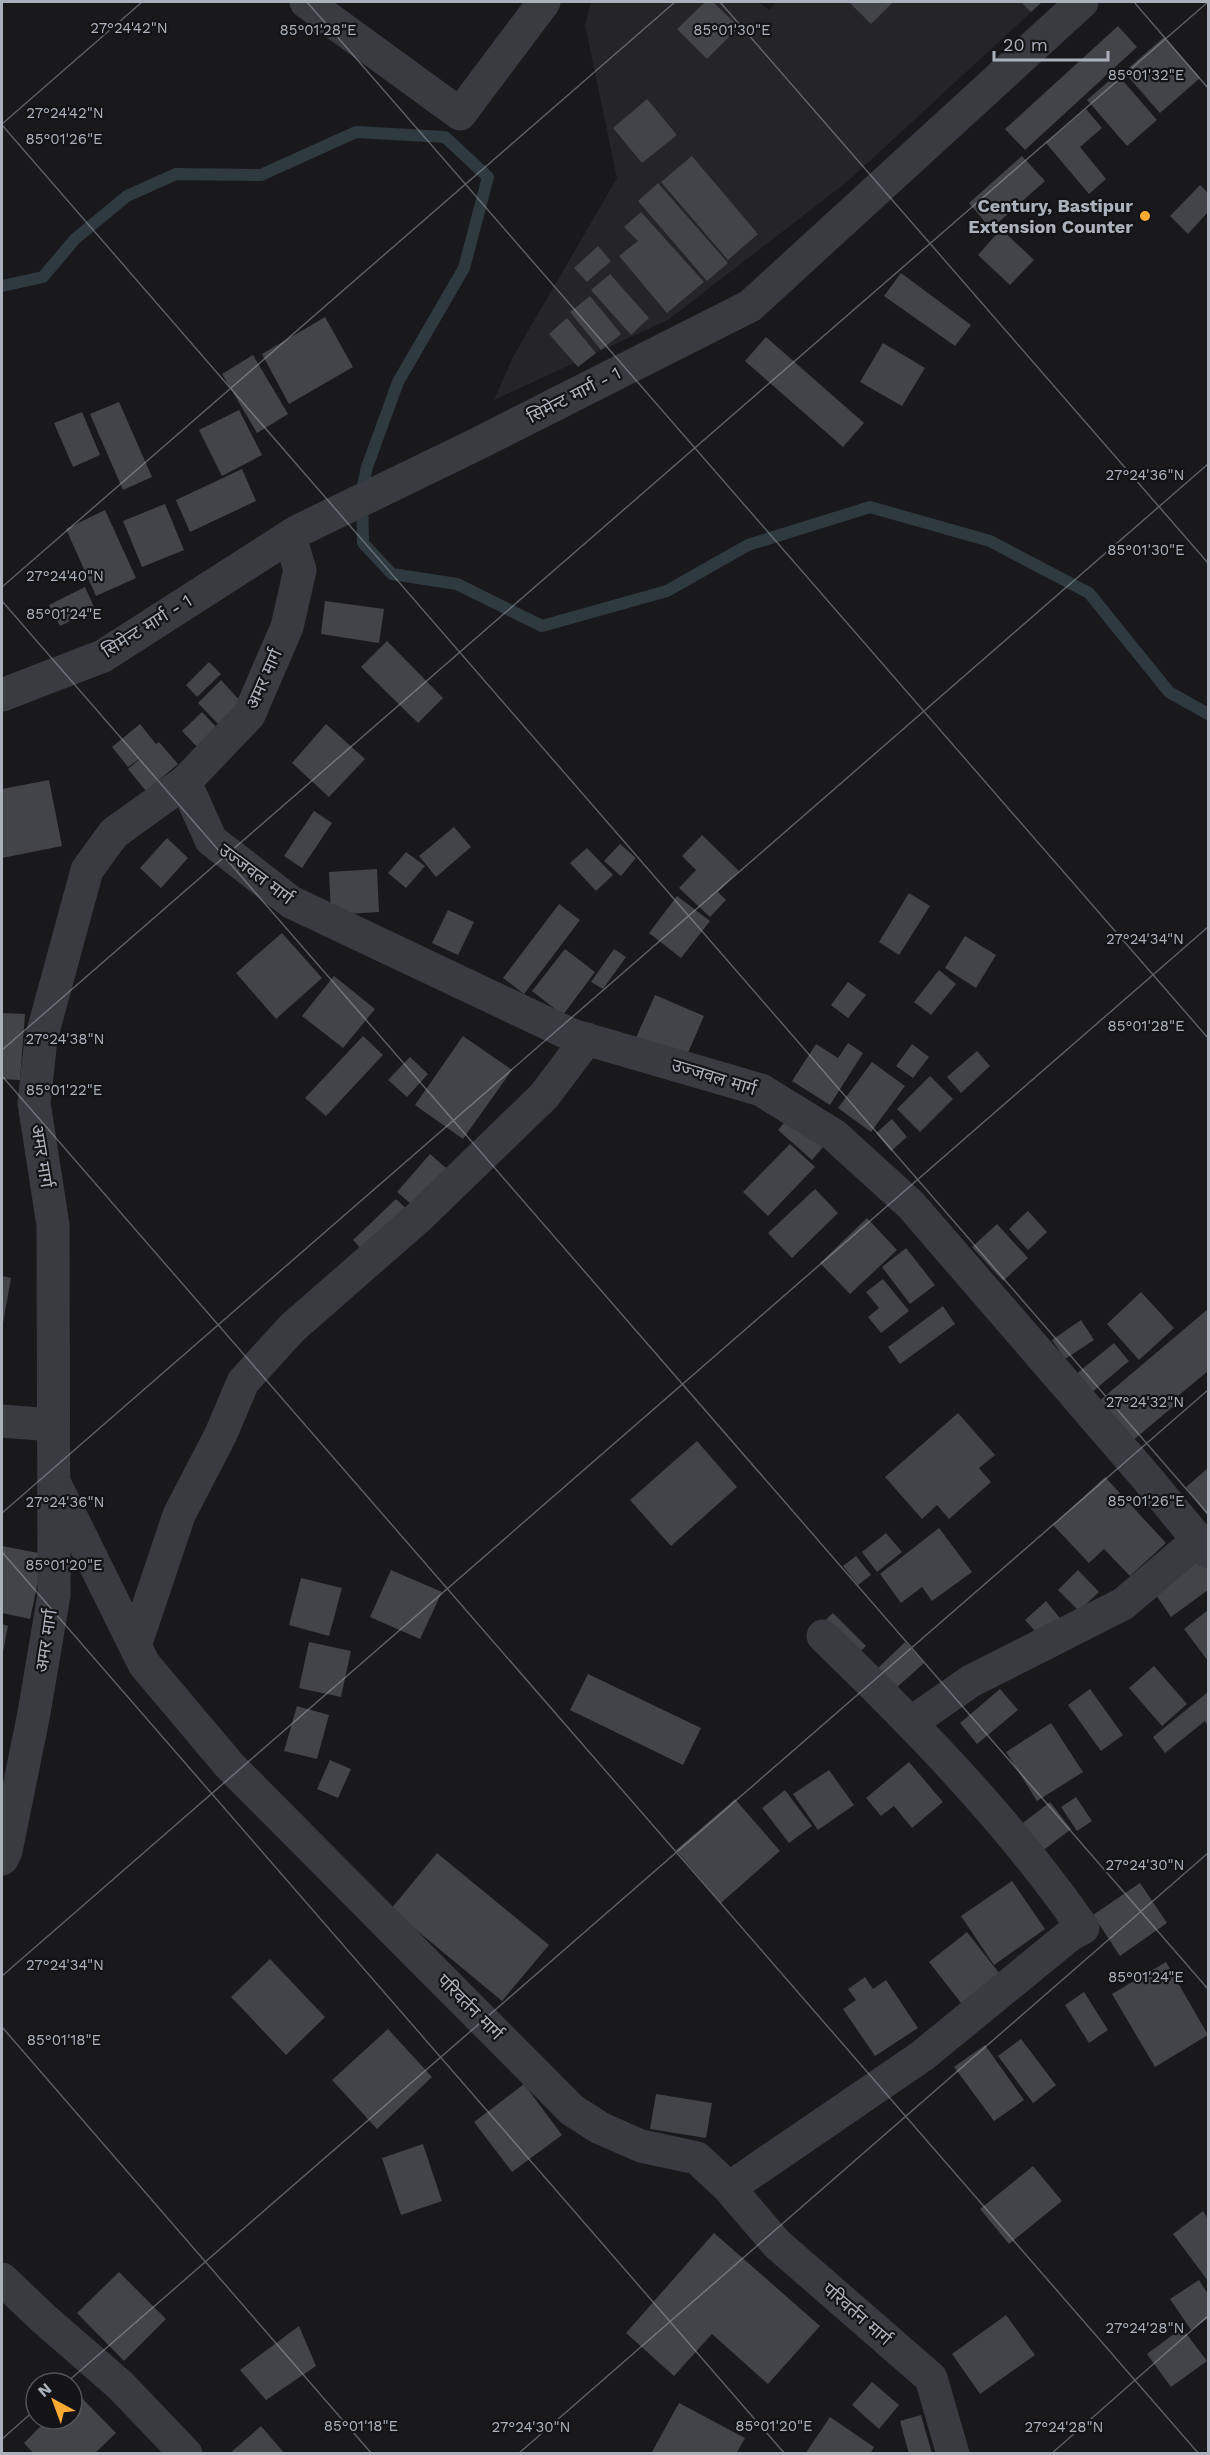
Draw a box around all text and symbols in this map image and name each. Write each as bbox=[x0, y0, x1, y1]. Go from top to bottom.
text: 27°24'42"N bbox=[90, 19, 168, 37]
text: 85°01'28"E bbox=[279, 21, 357, 39]
text: 85°01'30"E bbox=[693, 21, 771, 39]
scale bar bbox=[994, 24, 1108, 62]
text: 20 m bbox=[1003, 34, 1048, 55]
text: 85°01'32"E bbox=[1108, 66, 1184, 84]
text: 27°24'42"N bbox=[26, 104, 104, 122]
text: 85°01'26"E bbox=[25, 130, 103, 148]
place label: Century, Bastipur Extension Counter bbox=[968, 195, 1133, 237]
marker: Century, Bastipur Extension Counter bbox=[1138, 209, 1152, 223]
street label: सिमेन्ट मार्ग - 1 bbox=[524, 362, 624, 427]
text: 27°24'36"N bbox=[1106, 466, 1184, 484]
text: 85°01'30"E bbox=[1107, 541, 1185, 559]
text: 27°24'40"N bbox=[26, 567, 104, 585]
street label: सिमेन्ट मार्ग - 1 bbox=[98, 590, 196, 662]
text: 85°01'24"E bbox=[26, 605, 102, 623]
street label: अमर मार्ग bbox=[241, 645, 286, 712]
street label: उज्जवल मार्ग bbox=[215, 839, 298, 909]
text: 27°24'34"N bbox=[1106, 930, 1184, 948]
text: 85°01'28"E bbox=[1107, 1017, 1185, 1035]
text: 27°24'38"N bbox=[25, 1030, 105, 1048]
street label: उज्जवल मार्ग bbox=[669, 1054, 760, 1100]
text: 85°01'22"E bbox=[26, 1081, 102, 1099]
street label: अमर मार्ग bbox=[27, 1123, 58, 1190]
text: 27°24'32"N bbox=[1106, 1393, 1184, 1411]
text: 85°01'26"E bbox=[1107, 1492, 1185, 1510]
text: 27°24'36"N bbox=[26, 1493, 104, 1511]
text: 85°01'20"E bbox=[25, 1556, 103, 1574]
street label: अमर मार्ग bbox=[30, 1607, 61, 1674]
text: 27°24'30"N bbox=[1105, 1856, 1185, 1874]
text: 27°24'34"N bbox=[26, 1956, 104, 1974]
text: 85°01'24"E bbox=[1108, 1968, 1184, 1986]
street label: परिवर्तन मार्ग bbox=[433, 1969, 508, 2045]
text: 85°01'18"E bbox=[27, 2031, 101, 2049]
street label: परिवर्तन मार्ग bbox=[819, 2278, 897, 2350]
text: 27°24'28"N bbox=[1105, 2319, 1185, 2337]
north arrow bbox=[24, 2371, 84, 2431]
text: N bbox=[34, 2379, 55, 2401]
text: 85°01'18"E bbox=[324, 2417, 398, 2435]
text: 85°01'20"E bbox=[735, 2417, 813, 2435]
text: 27°24'30"N bbox=[491, 2418, 571, 2436]
text: 27°24'28"N bbox=[1024, 2418, 1104, 2436]

